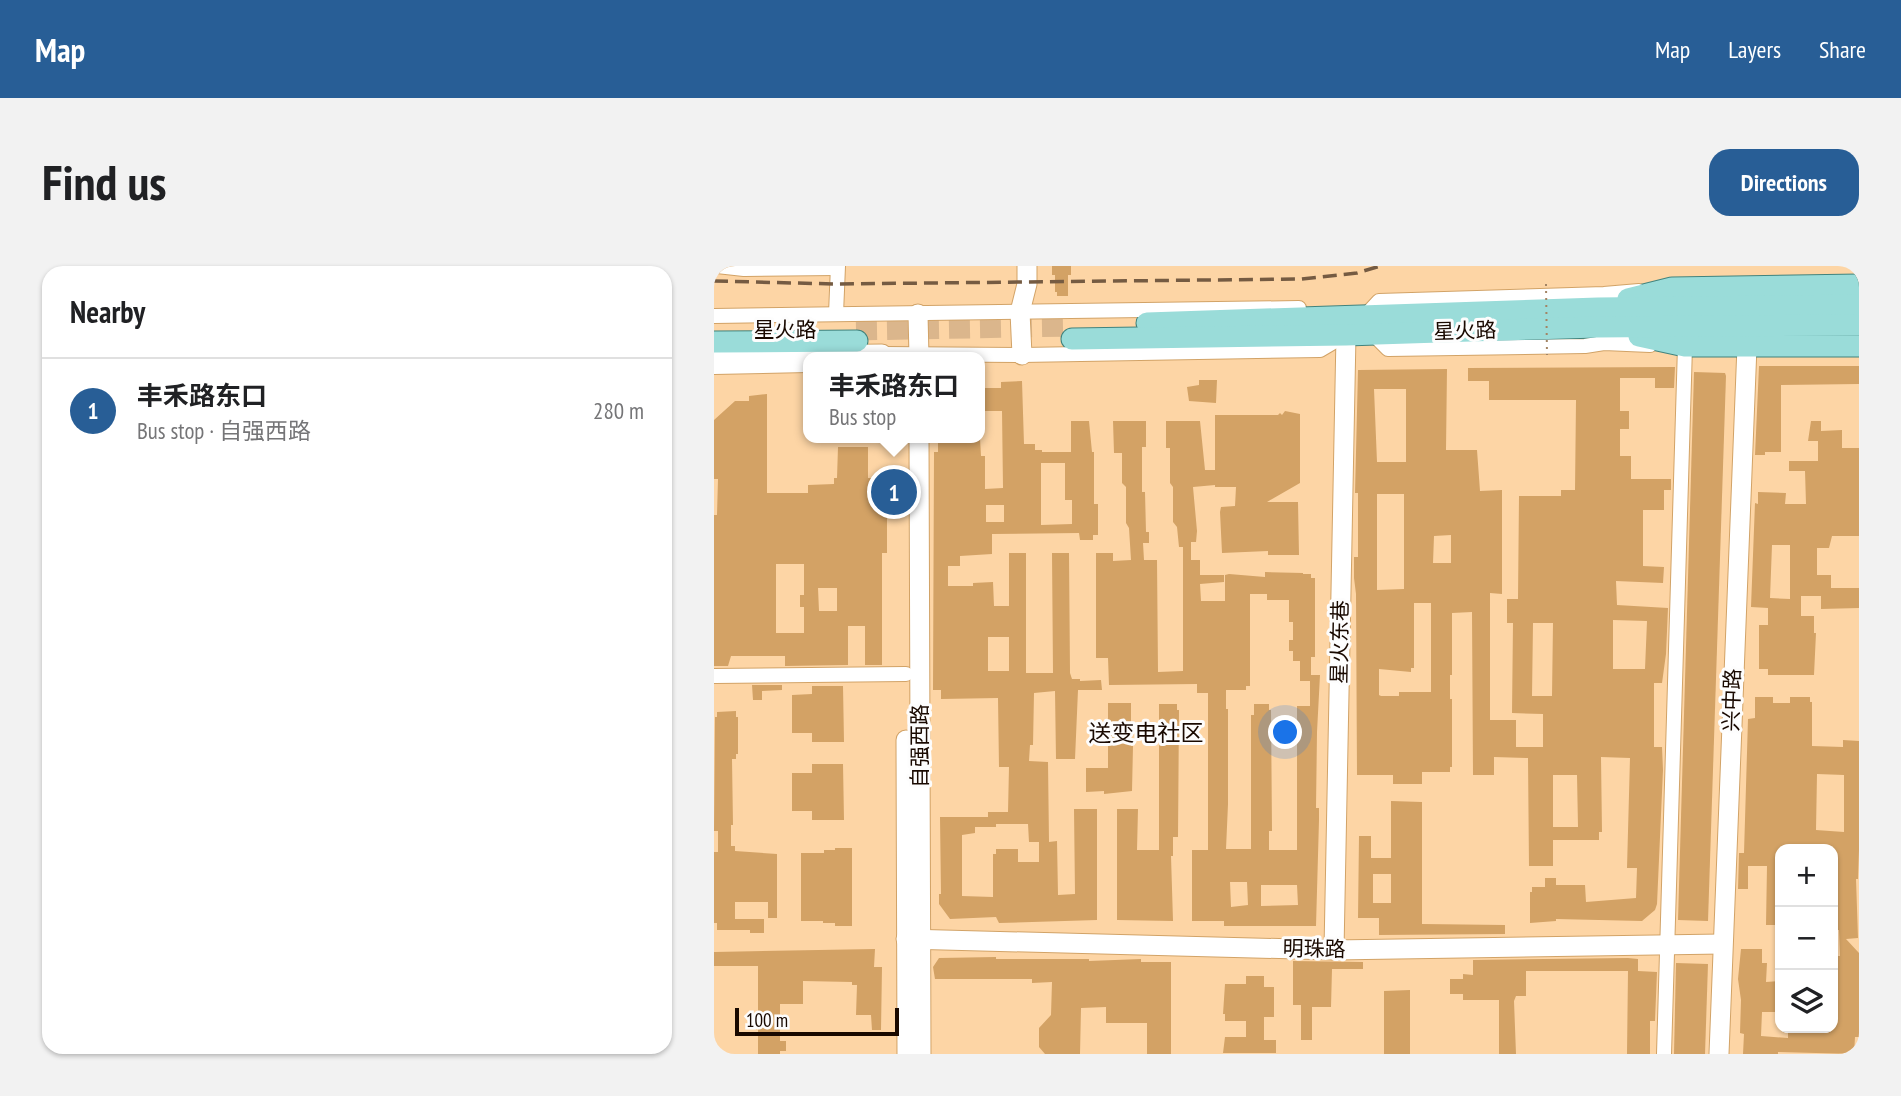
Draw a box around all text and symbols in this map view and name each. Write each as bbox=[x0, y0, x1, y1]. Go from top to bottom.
text: Map bbox=[35, 28, 85, 71]
text: Map bbox=[1655, 34, 1690, 65]
text: Layers bbox=[1728, 34, 1781, 65]
text: Share bbox=[1819, 34, 1866, 65]
button: Directions bbox=[1709, 149, 1859, 216]
text: Find us bbox=[42, 150, 166, 214]
text: Nearby bbox=[70, 292, 145, 331]
street label: 星火路 bbox=[754, 316, 817, 343]
street label: 星火路 bbox=[1433, 316, 1497, 345]
popup bbox=[803, 352, 985, 443]
text: 丰禾路东口 bbox=[829, 369, 959, 402]
text: 丰禾路东口 bbox=[137, 379, 267, 412]
text: 1 bbox=[88, 396, 99, 425]
text: 280 m bbox=[593, 396, 644, 425]
text: Bus stop bbox=[829, 402, 896, 431]
text: Bus stop · 自强西路 bbox=[137, 416, 311, 445]
pin: 1 bbox=[871, 466, 917, 518]
street label: 星火东巷 bbox=[1325, 600, 1354, 684]
street label: 兴中路 bbox=[1717, 668, 1746, 732]
street label: 自强西路 bbox=[906, 704, 933, 788]
your location bbox=[1268, 715, 1302, 749]
district label: 送变电社区 bbox=[1089, 718, 1204, 747]
map controls bbox=[1775, 844, 1838, 1033]
button: + bbox=[1775, 844, 1838, 907]
button: − bbox=[1775, 907, 1838, 970]
street label: 明珠路 bbox=[1282, 934, 1346, 963]
button: layers bbox=[1775, 970, 1838, 1033]
scale bar bbox=[735, 1005, 900, 1037]
text: 100 m bbox=[746, 1008, 788, 1032]

